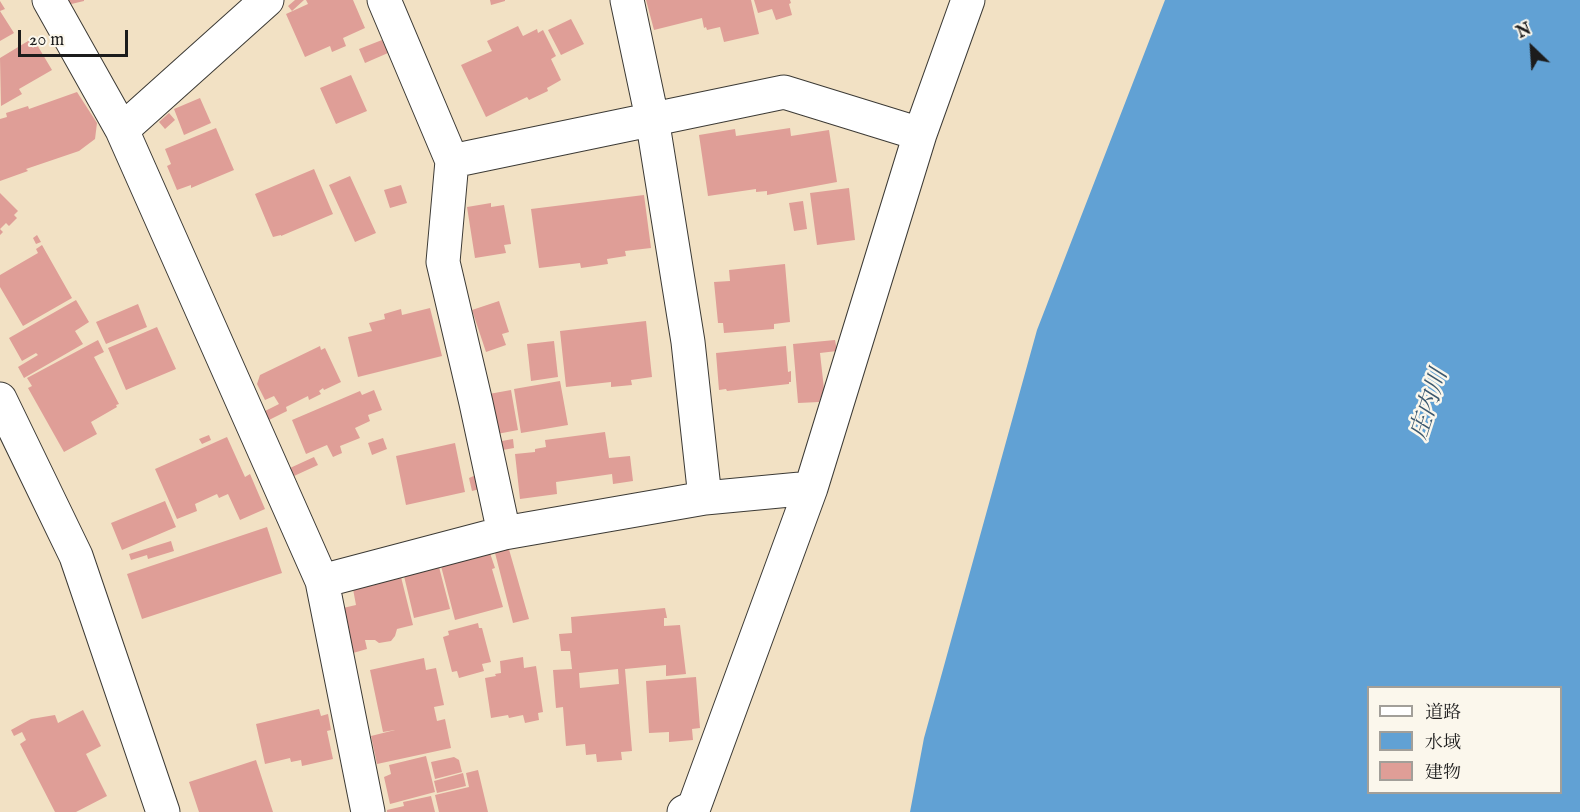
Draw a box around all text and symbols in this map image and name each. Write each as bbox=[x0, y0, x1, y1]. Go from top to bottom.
scale bar bbox=[21, 18, 130, 56]
north arrow bbox=[1502, 18, 1562, 78]
text: N bbox=[1514, 20, 1535, 44]
text: 20 m bbox=[29, 29, 64, 52]
water label: 庄内川 bbox=[1406, 366, 1456, 444]
legend bbox=[1367, 686, 1562, 794]
text: 道路 bbox=[1425, 702, 1461, 725]
text: 水域 bbox=[1425, 732, 1461, 755]
text: 建物 bbox=[1425, 762, 1461, 785]

